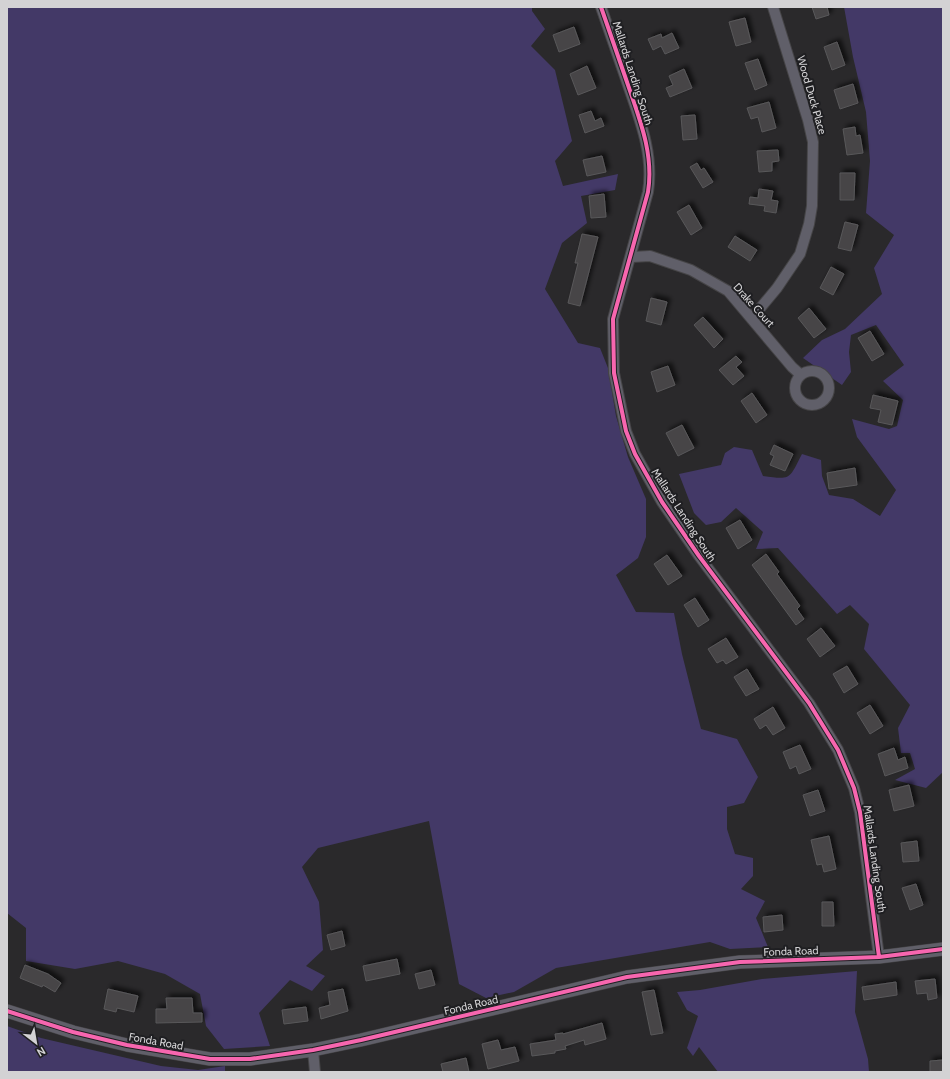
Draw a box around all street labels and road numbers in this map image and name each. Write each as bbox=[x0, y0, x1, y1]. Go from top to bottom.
street label: Mallards Landing South bbox=[610, 19, 656, 127]
street label: Wood Duck Place bbox=[794, 54, 830, 136]
street label: Drake Court bbox=[730, 280, 778, 330]
street label: Mallards Landing South bbox=[649, 466, 719, 564]
street label: Mallards Landing South bbox=[861, 804, 889, 914]
street label: Fonda Road bbox=[763, 943, 819, 959]
street label: Fonda Road bbox=[443, 992, 499, 1018]
street label: Fonda Road bbox=[128, 1029, 184, 1053]

